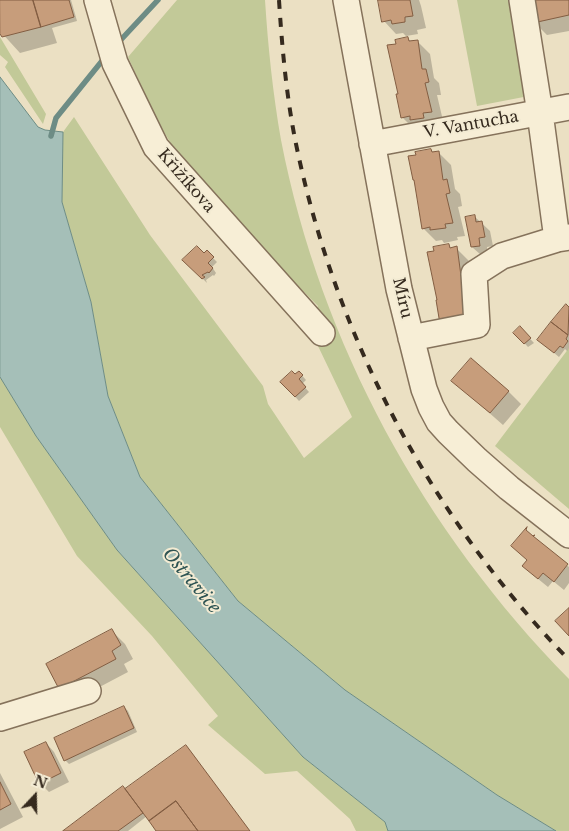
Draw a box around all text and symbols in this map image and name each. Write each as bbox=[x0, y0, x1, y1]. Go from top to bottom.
street label: V. Vantucha bbox=[422, 107, 520, 143]
street label: Křižíkova bbox=[153, 145, 219, 217]
street label: Míru bbox=[388, 276, 416, 320]
water label: Ostravice bbox=[157, 544, 225, 618]
north arrow bbox=[10, 771, 60, 821]
text: N bbox=[31, 771, 50, 793]

